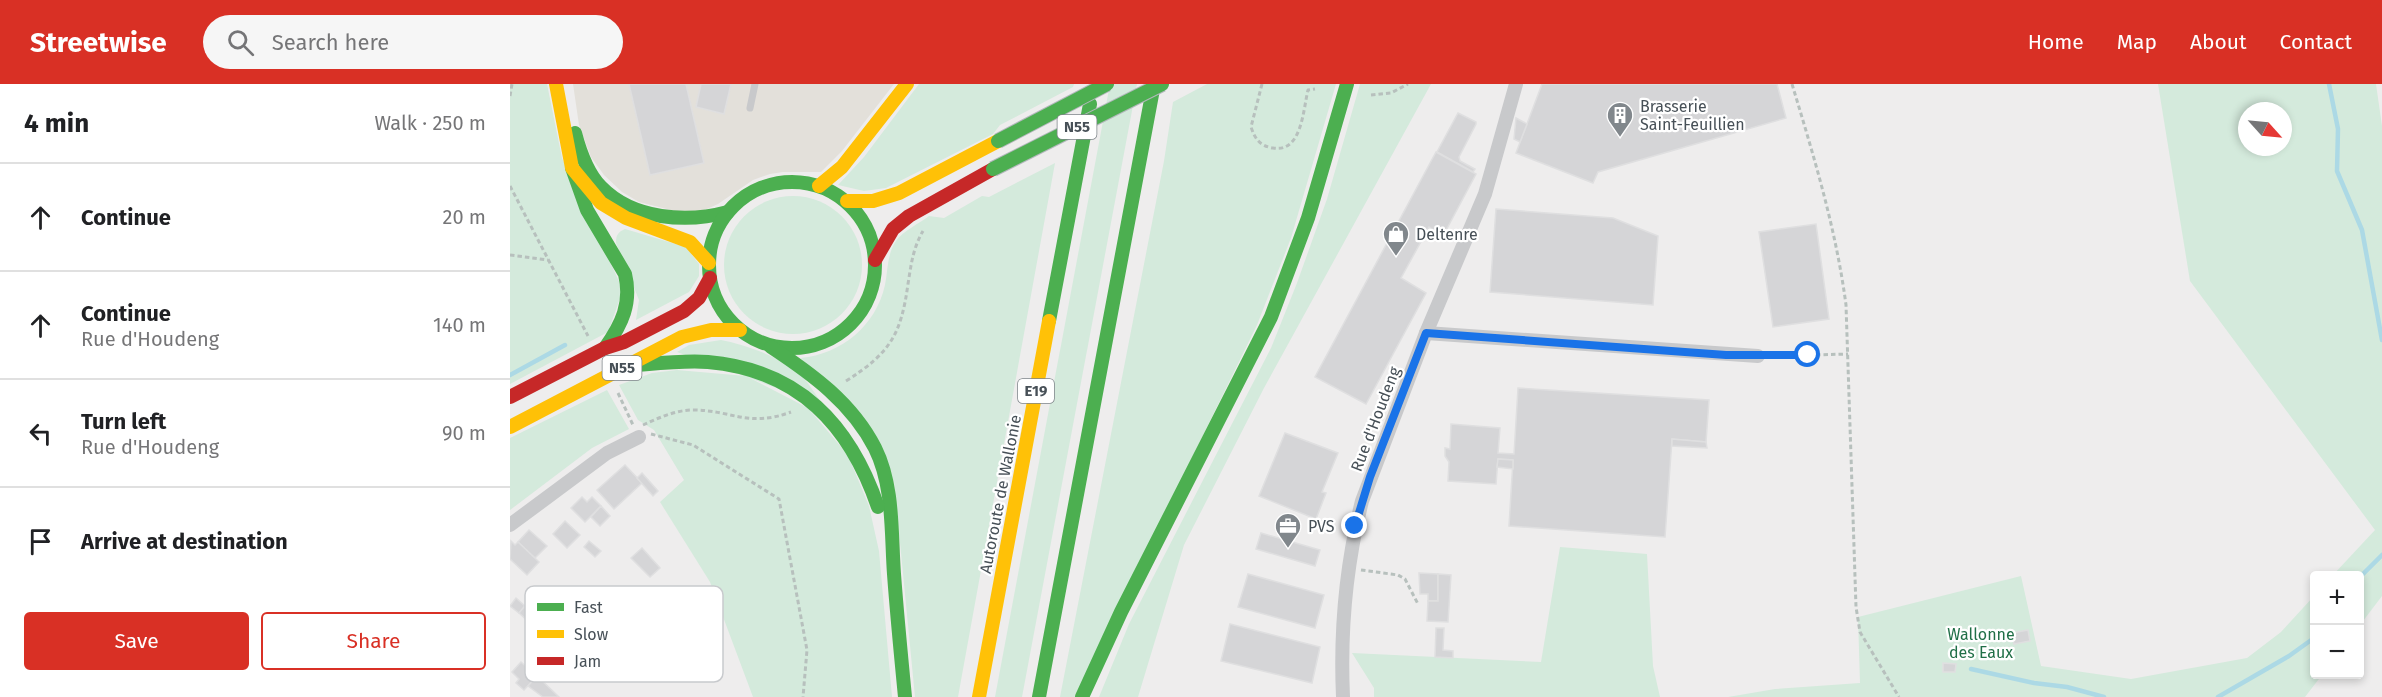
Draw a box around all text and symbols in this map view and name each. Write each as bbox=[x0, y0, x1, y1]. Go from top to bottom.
search box bbox=[203, 15, 623, 69]
text: Streetwise bbox=[30, 26, 167, 59]
icon: search bbox=[224, 26, 257, 59]
text: Search here bbox=[272, 29, 389, 56]
text: Home bbox=[2028, 29, 2084, 55]
text: Map bbox=[2117, 29, 2157, 55]
text: About bbox=[2190, 29, 2247, 55]
text: Contact bbox=[2280, 29, 2352, 55]
place label: Brasserie Saint-Feuillien bbox=[1640, 97, 1745, 134]
building icon: Brasserie Saint-Feuillien bbox=[1605, 100, 1635, 138]
north arrow bbox=[2238, 102, 2292, 156]
text: 4 min bbox=[24, 108, 89, 139]
text: Walk · 250 m bbox=[374, 111, 486, 135]
road number: N55 bbox=[1058, 115, 1096, 139]
icon: ahead bbox=[24, 201, 57, 234]
text: Continue bbox=[81, 204, 171, 231]
text: 20 m bbox=[443, 205, 486, 229]
shop icon: Deltenre bbox=[1381, 219, 1411, 257]
place label: Deltenre bbox=[1416, 225, 1478, 244]
text: Continue bbox=[81, 300, 171, 327]
icon: ahead bbox=[24, 309, 57, 342]
text: 140 m bbox=[433, 313, 486, 337]
text: Rue d'Houdeng bbox=[81, 327, 219, 351]
route start bbox=[1794, 341, 1820, 367]
road number: N55 bbox=[602, 356, 642, 380]
street label: Rue d'Houdeng bbox=[1347, 364, 1404, 474]
road number: E19 bbox=[1018, 379, 1054, 403]
text: Turn left bbox=[81, 408, 166, 435]
street label: Autoroute de Wallonie bbox=[976, 413, 1025, 575]
icon: left bbox=[24, 417, 57, 450]
text: 90 m bbox=[442, 421, 486, 445]
text: Rue d'Houdeng bbox=[81, 435, 219, 459]
office icon: PVS bbox=[1273, 511, 1303, 549]
route end bbox=[1341, 512, 1367, 538]
place label: PVS bbox=[1308, 517, 1335, 536]
icon: arrive bbox=[24, 525, 57, 558]
text: Arrive at destination bbox=[81, 528, 288, 555]
map controls bbox=[2310, 571, 2364, 679]
button: + bbox=[2310, 571, 2364, 625]
legend bbox=[525, 586, 723, 682]
text: Fast bbox=[574, 598, 603, 617]
button: Save bbox=[24, 612, 249, 670]
button: Share bbox=[261, 612, 486, 670]
text: Slow bbox=[574, 625, 609, 644]
park label: Wallonne des Eaux bbox=[1947, 625, 2015, 662]
button: − bbox=[2310, 625, 2364, 679]
text: Jam bbox=[574, 652, 601, 671]

